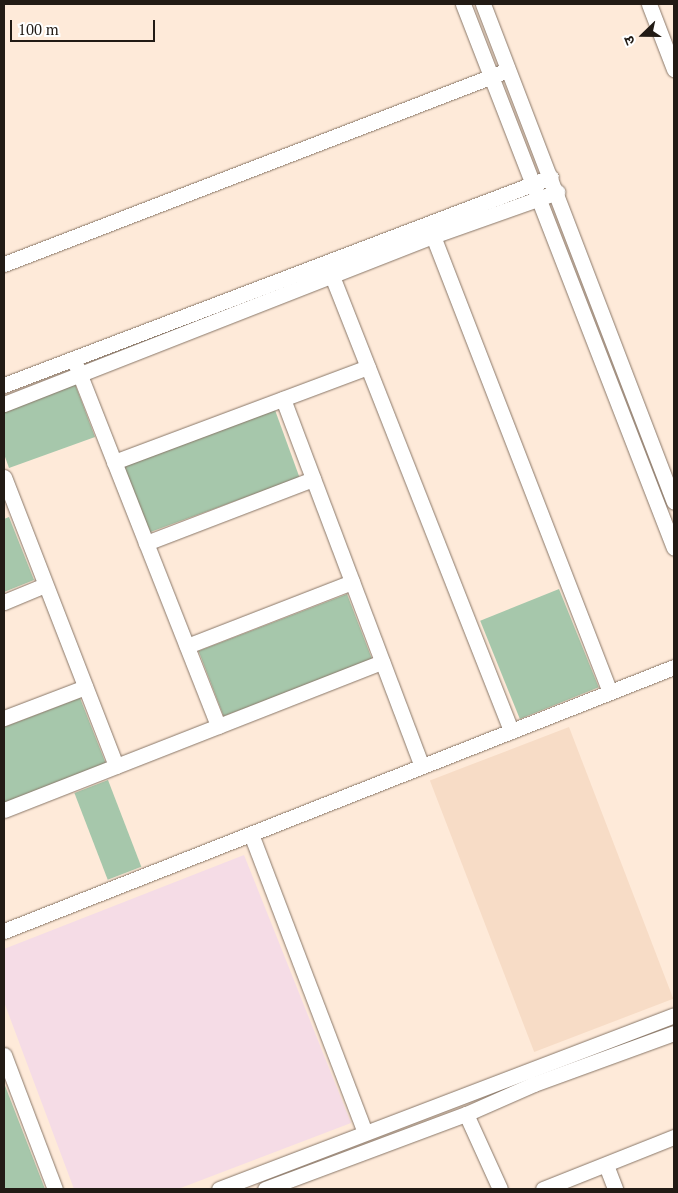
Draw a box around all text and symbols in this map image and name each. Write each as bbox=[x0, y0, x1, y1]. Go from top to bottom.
scale bar bbox=[12, 10, 158, 42]
north arrow bbox=[618, 10, 668, 60]
text: 100 m bbox=[18, 19, 59, 39]
text: उ bbox=[618, 33, 639, 48]

